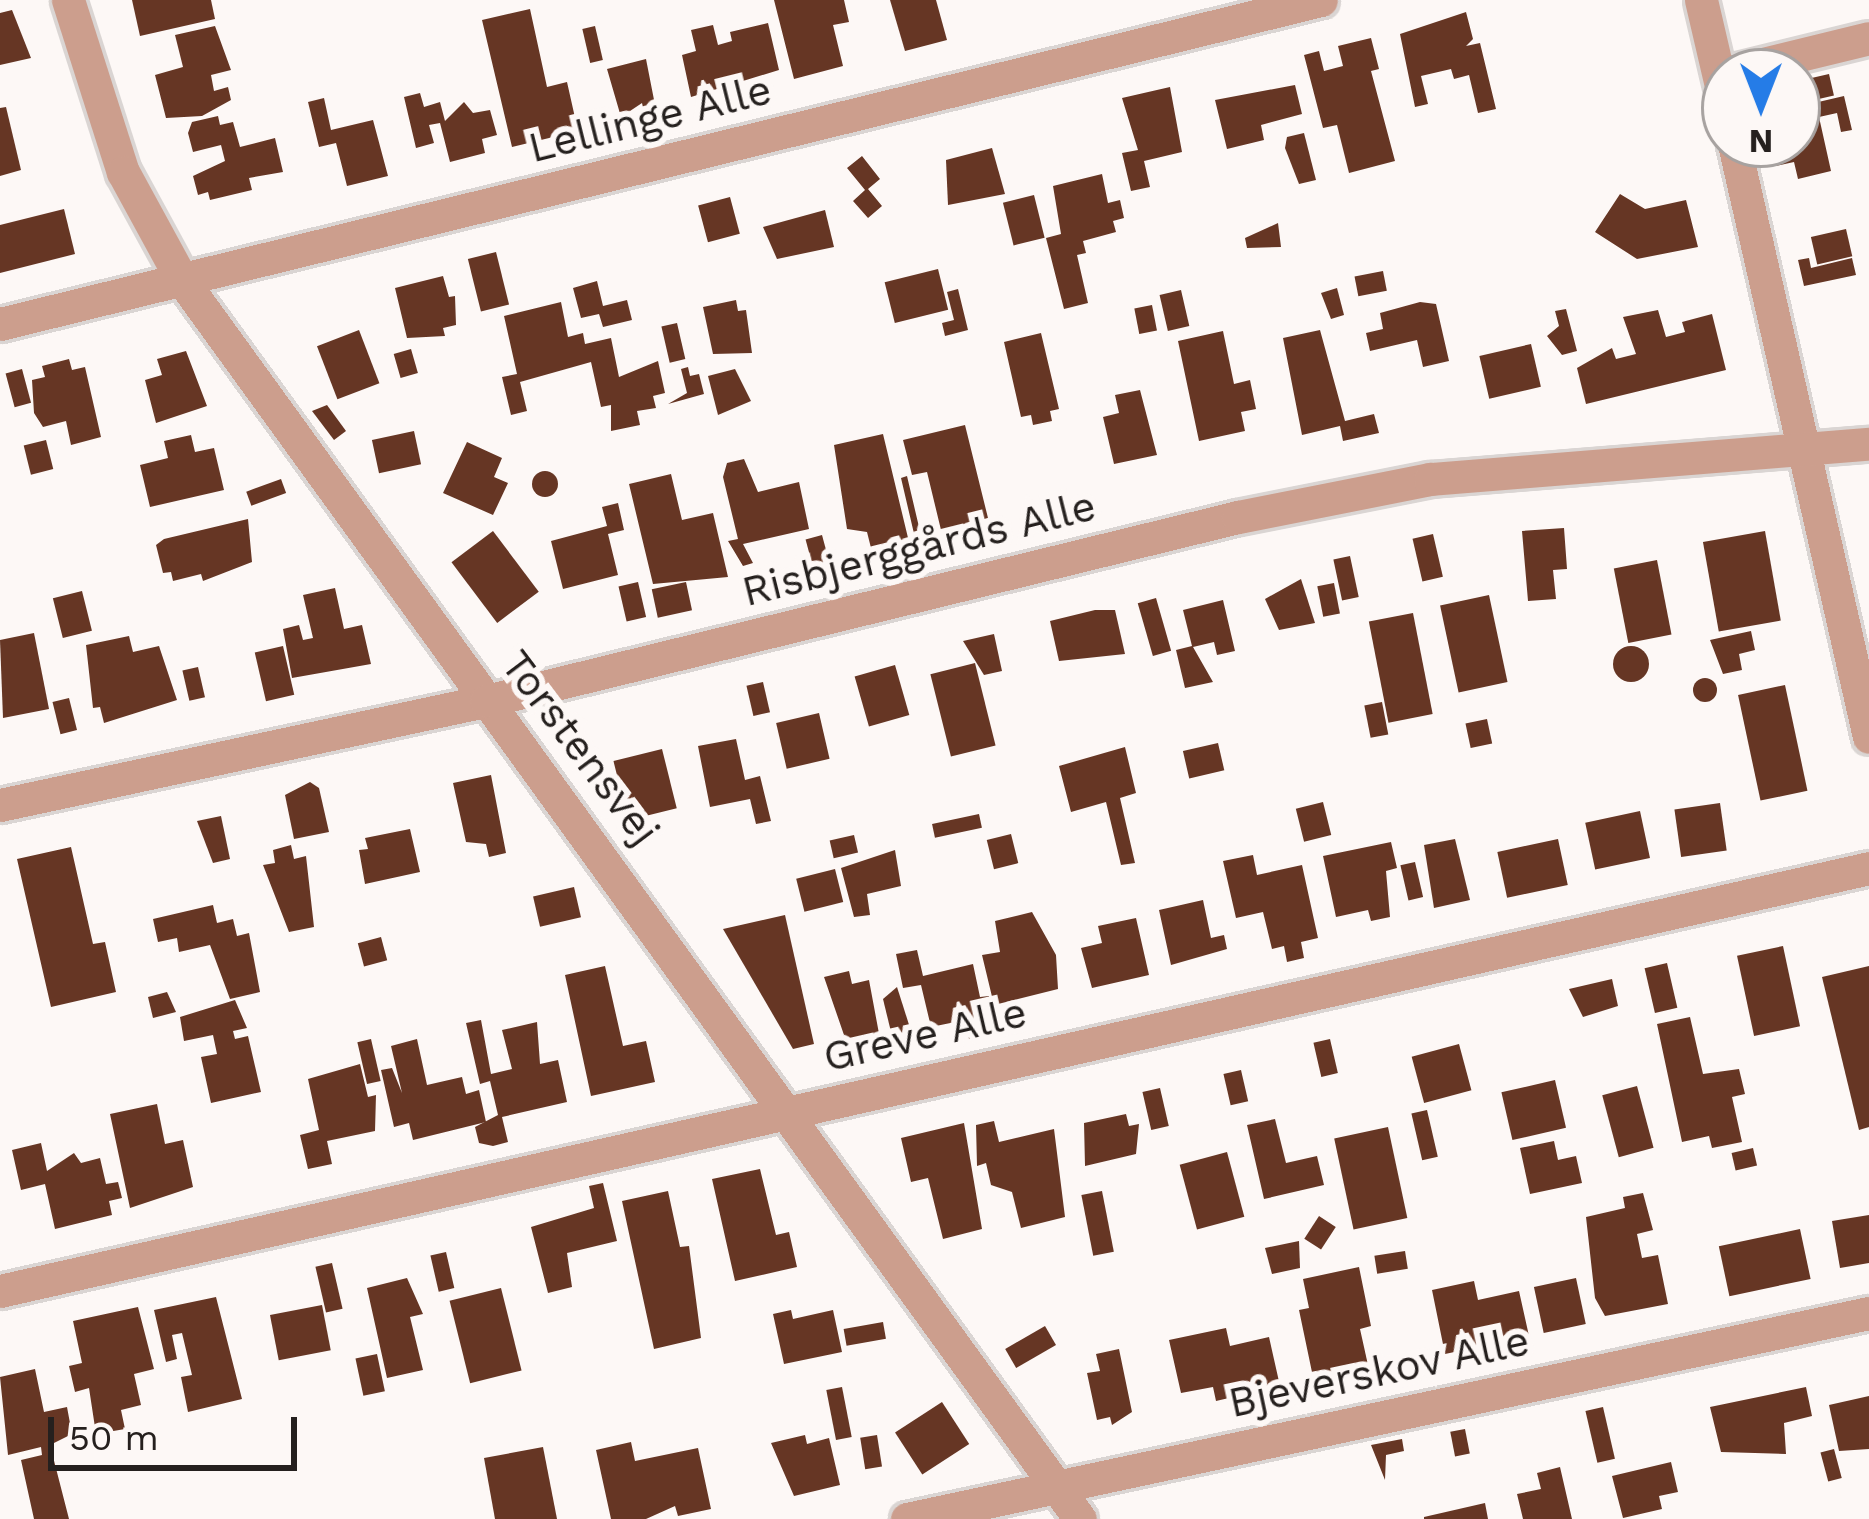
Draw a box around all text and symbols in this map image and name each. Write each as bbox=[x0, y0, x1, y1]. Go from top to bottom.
north arrow bbox=[1701, 48, 1821, 168]
street label: Lellinge Alle bbox=[523, 64, 777, 174]
text: N bbox=[1749, 122, 1773, 161]
street label: Risbjerggårds Alle bbox=[736, 480, 1102, 618]
street label: Torstensvej bbox=[490, 641, 670, 855]
street label: Greve Alle bbox=[818, 987, 1032, 1083]
street label: Bjeverskov Alle bbox=[1223, 1315, 1535, 1429]
scale bar bbox=[54, 1393, 303, 1467]
text: 50 m bbox=[69, 1417, 159, 1459]

